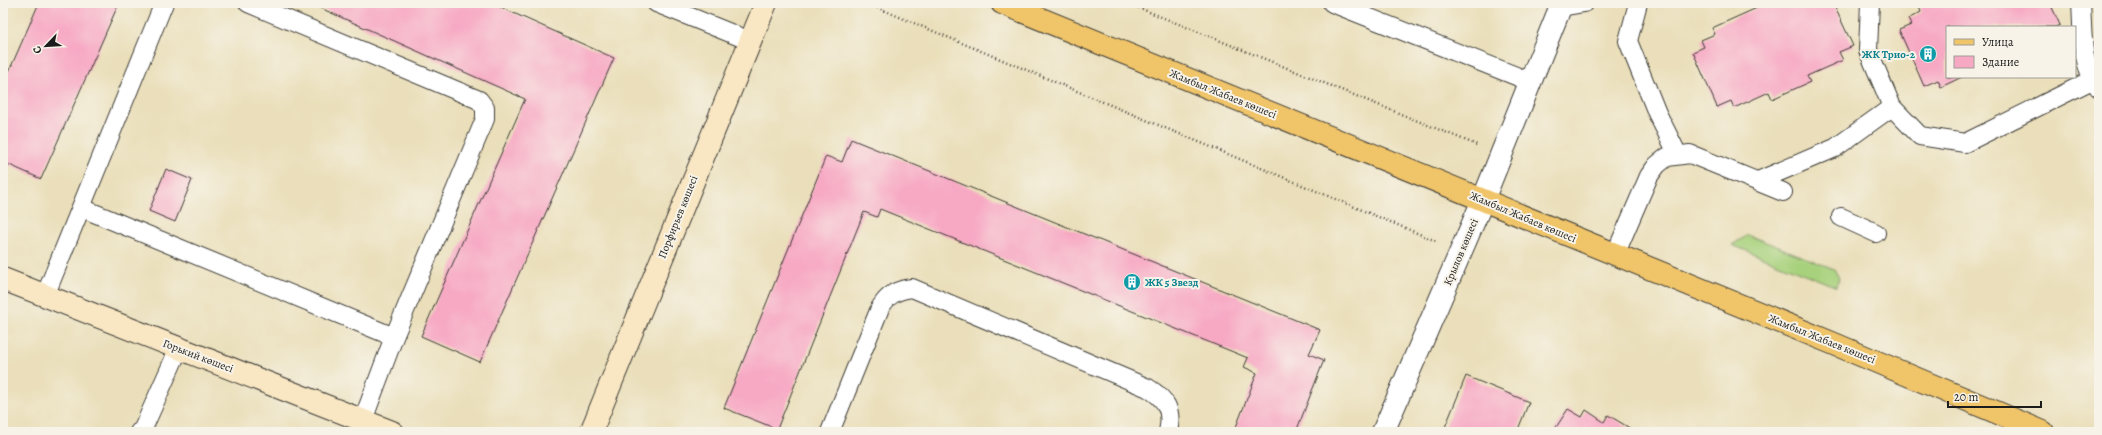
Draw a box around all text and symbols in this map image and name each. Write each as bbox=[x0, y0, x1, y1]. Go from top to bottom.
north arrow bbox=[26, 26, 66, 66]
legend bbox=[1946, 26, 2076, 78]
text: Улица bbox=[1982, 34, 2014, 50]
text: С bbox=[29, 44, 46, 56]
building icon: ЖК Трио-2 bbox=[1918, 44, 1938, 64]
place label: ЖК Трио-2 bbox=[1862, 47, 1916, 62]
text: Здание bbox=[1982, 54, 2019, 70]
street label: Жамбыл Жабаев көшесі bbox=[1167, 66, 1279, 122]
street label: Порфирьев көшесі bbox=[655, 173, 701, 261]
street label: Жамбыл Жабаев көшесі bbox=[1467, 188, 1579, 246]
street label: Крылов көшесі bbox=[1440, 216, 1482, 288]
building icon: ЖК 5 Звезд bbox=[1122, 272, 1142, 292]
place label: ЖК 5 Звезд bbox=[1145, 275, 1199, 290]
street label: Жамбыл Жабаев көшесі bbox=[1766, 311, 1878, 367]
street label: Горький көшесі bbox=[160, 336, 236, 376]
scale bar bbox=[1948, 383, 2041, 409]
text: 20 m bbox=[1954, 389, 1978, 405]

